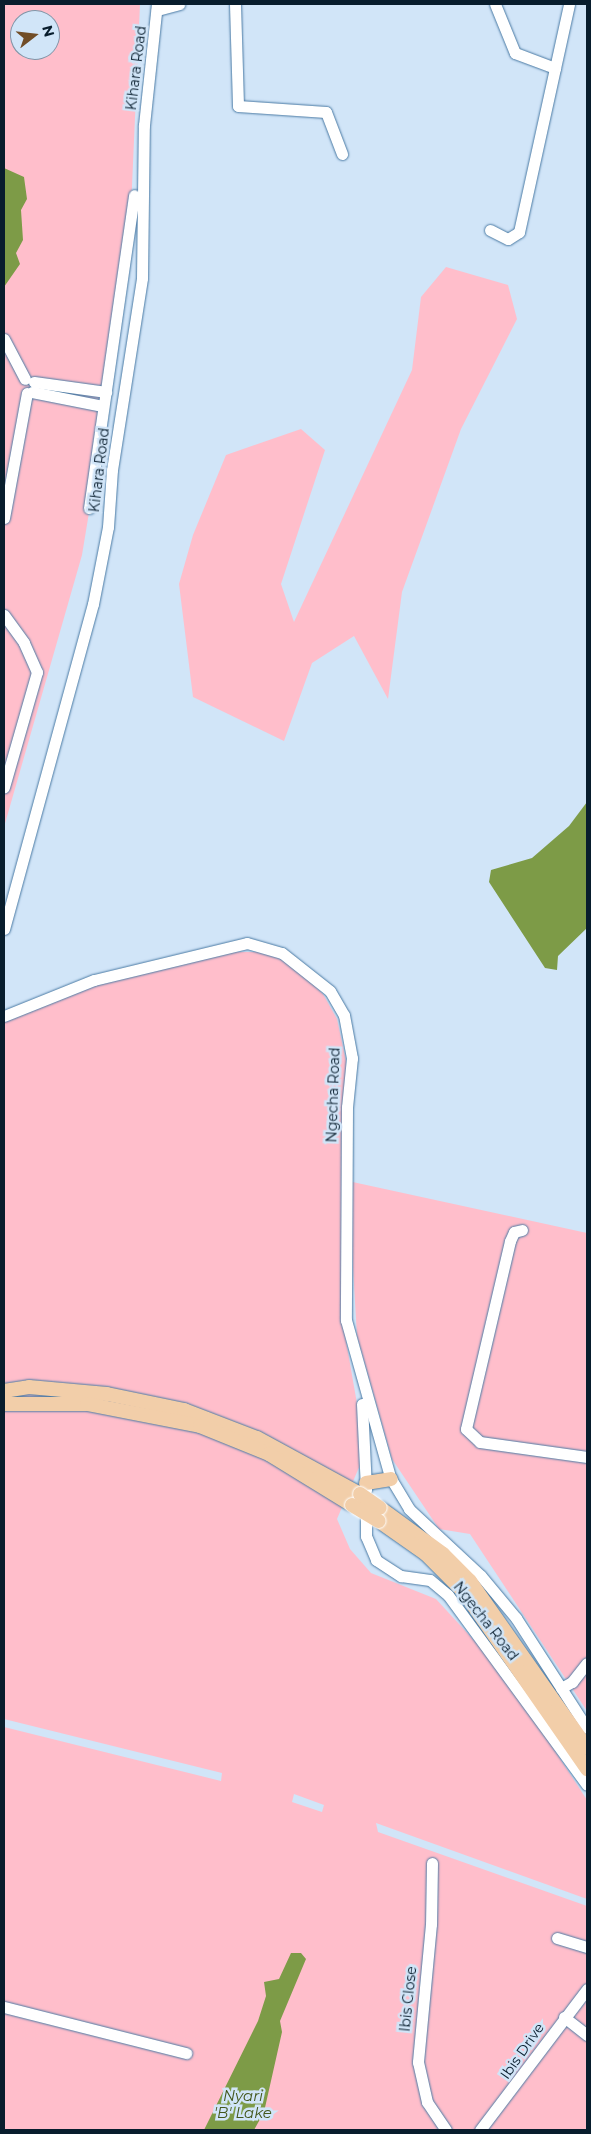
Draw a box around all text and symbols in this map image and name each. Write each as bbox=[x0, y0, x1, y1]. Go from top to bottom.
north arrow bbox=[10, 10, 60, 60]
text: N bbox=[38, 23, 59, 39]
street label: Kihara Road bbox=[122, 25, 150, 111]
street label: Kihara Road bbox=[85, 427, 113, 513]
street label: Ngecha Road bbox=[323, 1047, 343, 1143]
street label: Ngecha Road bbox=[450, 1578, 522, 1664]
street label: Ibis Close bbox=[396, 1965, 420, 2033]
street label: Ibis Drive bbox=[497, 2020, 547, 2082]
water label: Nyari 'B' Lake bbox=[214, 2086, 272, 2121]

